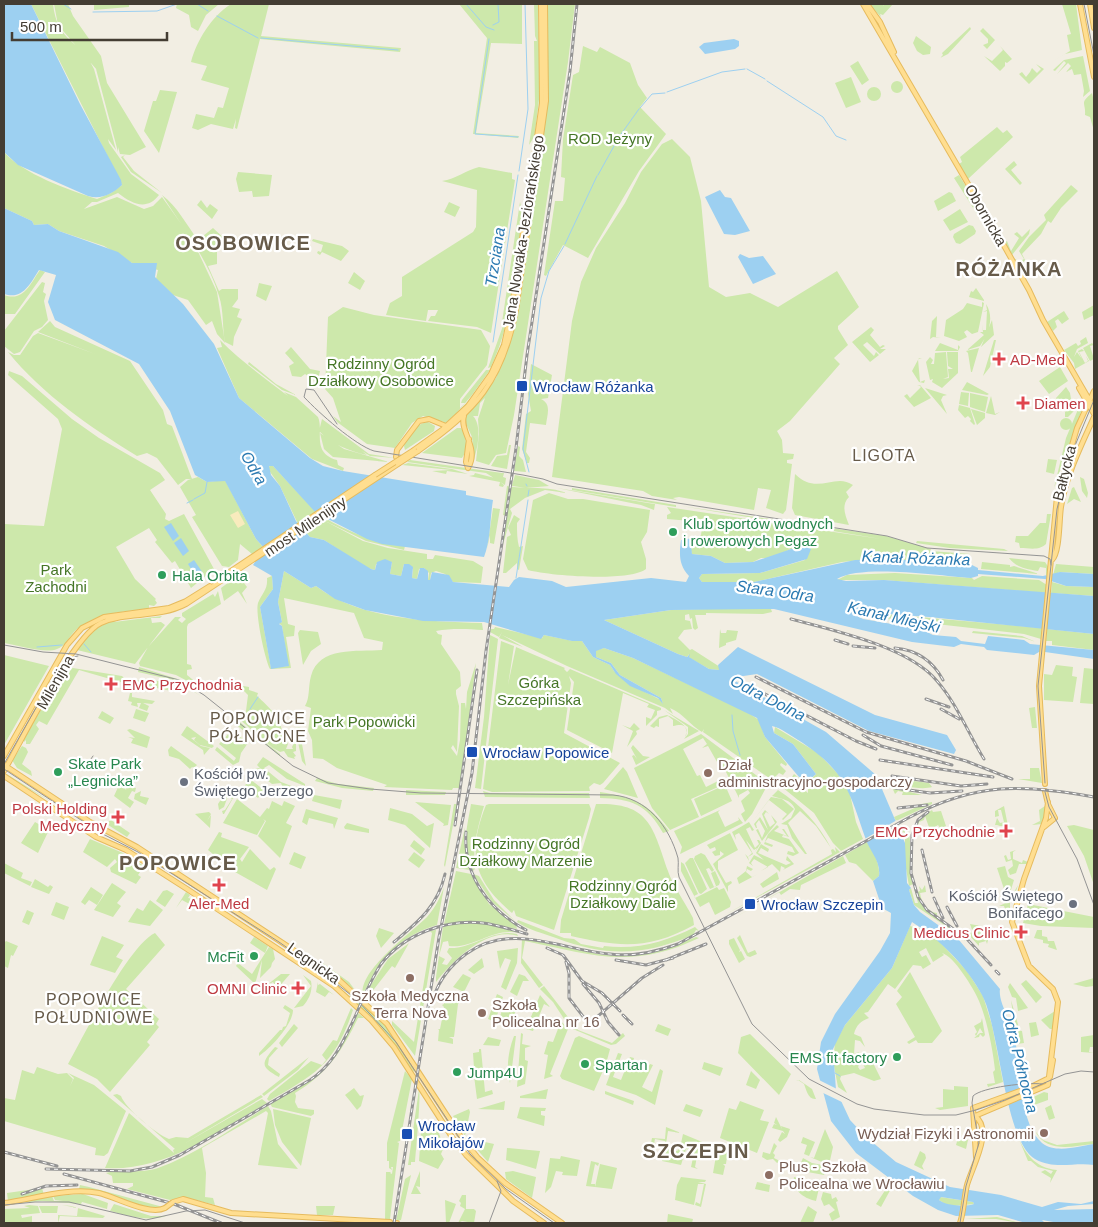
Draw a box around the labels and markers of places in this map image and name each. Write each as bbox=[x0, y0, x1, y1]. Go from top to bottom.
place label: AD-Med bbox=[1010, 351, 1065, 368]
marker: AD-Med bbox=[992, 352, 1006, 366]
place label: Wrocław Różanka bbox=[533, 378, 654, 395]
marker: Wrocław Różanka bbox=[515, 379, 529, 393]
place label: Diamen bbox=[1034, 395, 1086, 412]
marker: Diamen bbox=[1016, 396, 1030, 410]
place label: Klub sportów wodnych i rowerowych Pegaz bbox=[683, 515, 833, 549]
marker: Klub sportów wodnych i rowerowych Pegaz bbox=[667, 526, 679, 538]
place label: Hala Orbita bbox=[172, 567, 249, 584]
marker: Hala Orbita bbox=[156, 569, 168, 581]
place label: EMC Przychodnia bbox=[122, 676, 243, 693]
marker: EMC Przychodnia bbox=[104, 677, 118, 691]
place label: Wrocław Popowice bbox=[483, 744, 609, 761]
marker: Wrocław Popowice bbox=[465, 745, 479, 759]
place label: Skate Park „Legnicka” bbox=[68, 755, 142, 789]
place label: Dział administracyjno-gospodarczy bbox=[718, 756, 913, 790]
place label: Kościół pw. Świętego Jerzego bbox=[194, 765, 313, 799]
marker: Skate Park „Legnicka” bbox=[52, 766, 64, 778]
marker: Dział administracyjno-gospodarczy bbox=[702, 767, 714, 779]
marker: Kościół pw. Świętego Jerzego bbox=[178, 776, 190, 788]
place label: Polski Holding Medyczny bbox=[12, 800, 107, 834]
marker: Polski Holding Medyczny bbox=[111, 810, 125, 824]
place label: EMC Przychodnie bbox=[875, 823, 995, 840]
marker: EMC Przychodnie bbox=[999, 824, 1013, 838]
marker: Aler-Med bbox=[212, 878, 226, 892]
place label: Kościół Świętego Bonifacego bbox=[949, 887, 1063, 921]
place label: Aler-Med bbox=[189, 895, 249, 912]
place label: Wrocław Szczepin bbox=[761, 896, 883, 913]
marker: Wrocław Szczepin bbox=[743, 897, 757, 911]
marker: Kościół Świętego Bonifacego bbox=[1067, 898, 1079, 910]
place label: Medicus Clinic bbox=[913, 924, 1010, 941]
marker: Medicus Clinic bbox=[1014, 925, 1028, 939]
place label: McFit bbox=[207, 948, 245, 965]
marker: McFit bbox=[248, 950, 260, 962]
marker: Szkoła Medyczna Terra Nova bbox=[404, 972, 416, 984]
place label: OMNI Clinic bbox=[207, 980, 287, 997]
marker: OMNI Clinic bbox=[291, 981, 305, 995]
place label: Szkoła Medyczna Terra Nova bbox=[351, 987, 469, 1021]
place label: Szkoła Policealna nr 16 bbox=[492, 996, 600, 1030]
marker: Szkoła Policealna nr 16 bbox=[476, 1007, 488, 1019]
place label: EMS fit factory bbox=[789, 1049, 887, 1066]
marker: EMS fit factory bbox=[891, 1051, 903, 1063]
place label: Spartan bbox=[595, 1056, 648, 1073]
marker: Spartan bbox=[579, 1058, 591, 1070]
place label: Jump4U bbox=[467, 1064, 523, 1081]
marker: Jump4U bbox=[451, 1066, 463, 1078]
place label: Wrocław Mikołajów bbox=[418, 1117, 484, 1151]
place label: Wydział Fizyki i Astronomii bbox=[857, 1125, 1034, 1142]
marker: Wrocław Mikołajów bbox=[400, 1127, 414, 1141]
marker: Wydział Fizyki i Astronomii bbox=[1038, 1127, 1050, 1139]
place label: Plus - Szkoła Policealna we Wrocławiu bbox=[779, 1158, 945, 1192]
marker: Plus - Szkoła Policealna we Wrocławiu bbox=[763, 1169, 775, 1181]

